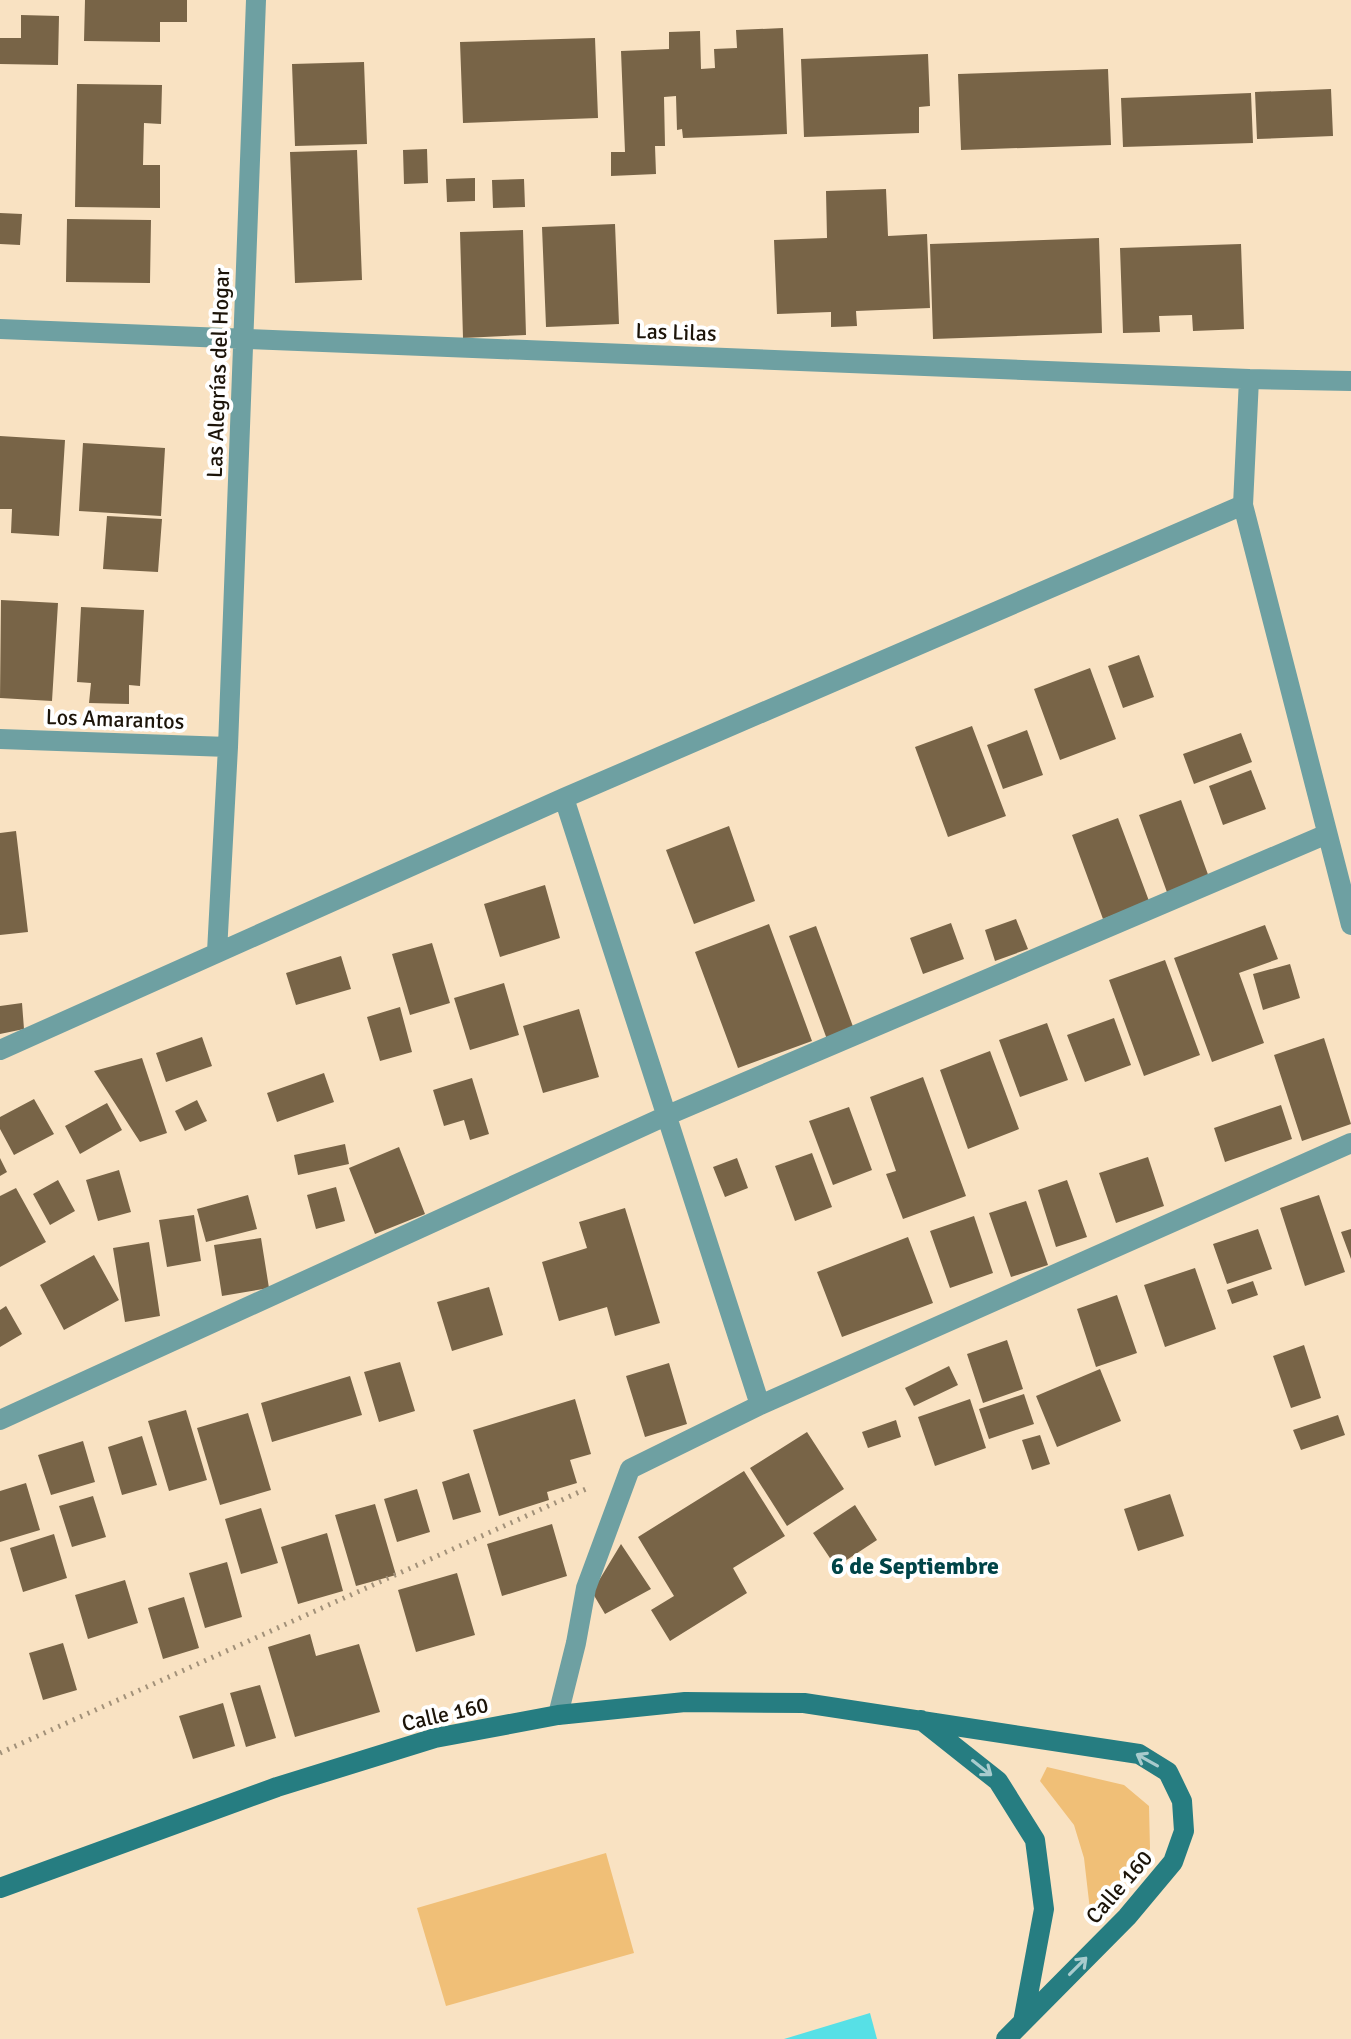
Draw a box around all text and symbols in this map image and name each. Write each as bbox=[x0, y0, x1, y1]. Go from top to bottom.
street label: Las Alegrías del Hogar bbox=[201, 268, 235, 478]
street label: Las Lilas bbox=[635, 317, 717, 347]
street label: Los Amarantos bbox=[45, 703, 185, 735]
district label: 6 de Septiembre bbox=[831, 1551, 999, 1581]
street label: Calle 160 bbox=[399, 1691, 491, 1737]
one-way arrow bbox=[1136, 1752, 1159, 1768]
one-way arrow bbox=[971, 1759, 992, 1777]
street label: Calle 160 bbox=[1080, 1845, 1158, 1929]
one-way arrow bbox=[1069, 1956, 1088, 1976]

